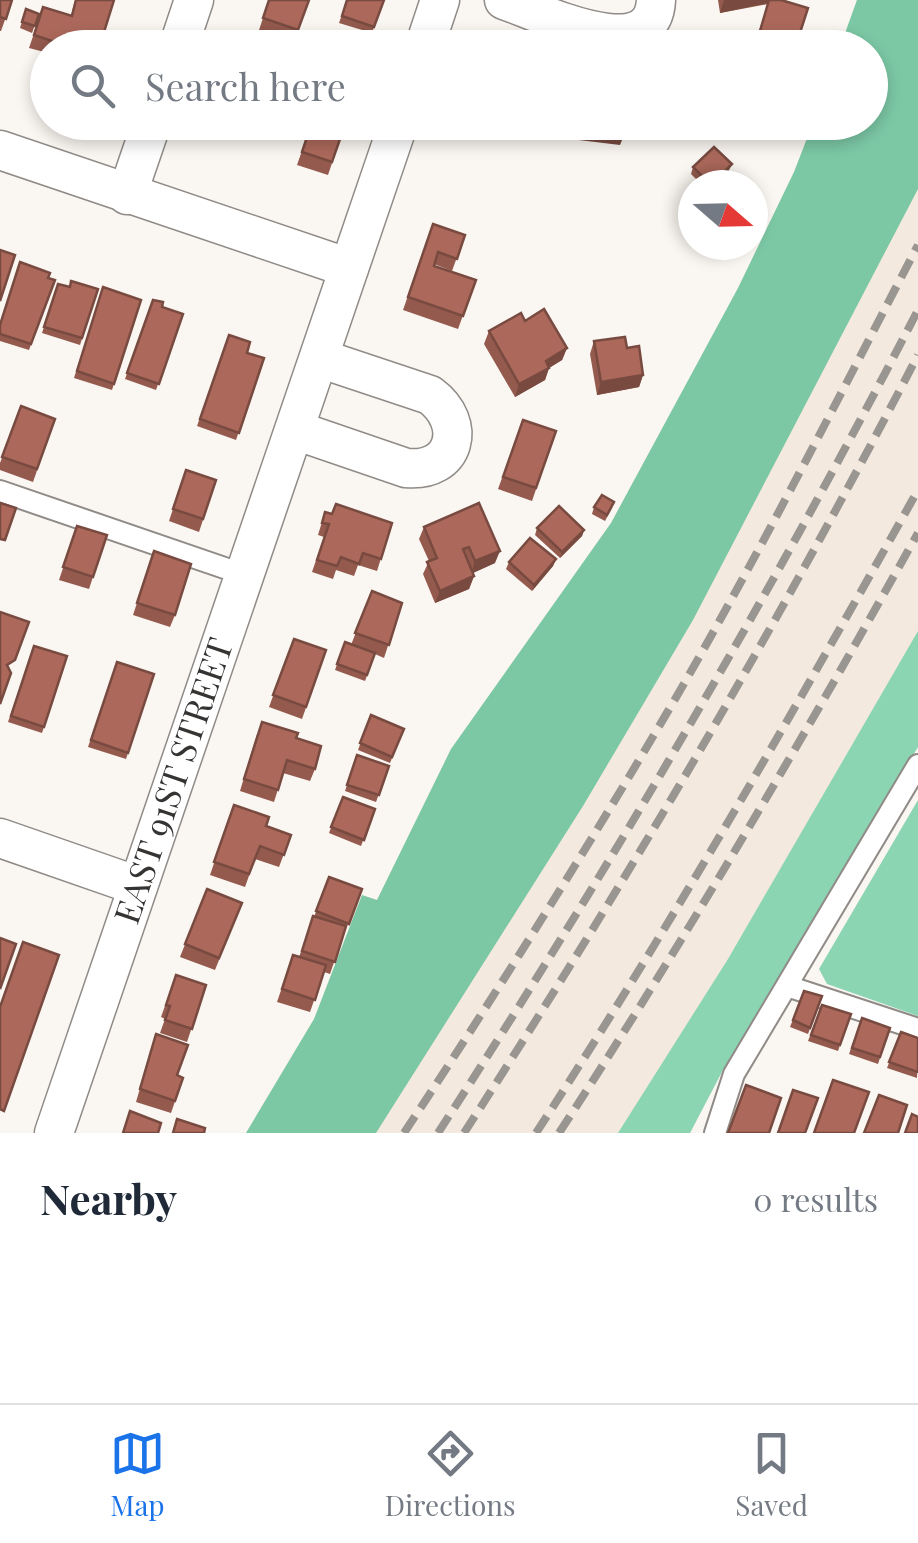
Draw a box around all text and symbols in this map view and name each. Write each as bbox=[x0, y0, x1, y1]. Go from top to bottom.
search box bbox=[30, 30, 888, 140]
icon: search bbox=[65, 58, 120, 113]
text: Search here bbox=[145, 60, 346, 111]
north arrow bbox=[678, 170, 768, 260]
street label: EAST 91ST STREET bbox=[101, 631, 242, 929]
text: Nearby bbox=[40, 1170, 177, 1226]
text: 0 results bbox=[753, 1177, 878, 1220]
tab: Map bbox=[110, 1426, 165, 1523]
tab: Directions bbox=[385, 1426, 516, 1523]
tab: Saved bbox=[735, 1426, 808, 1523]

